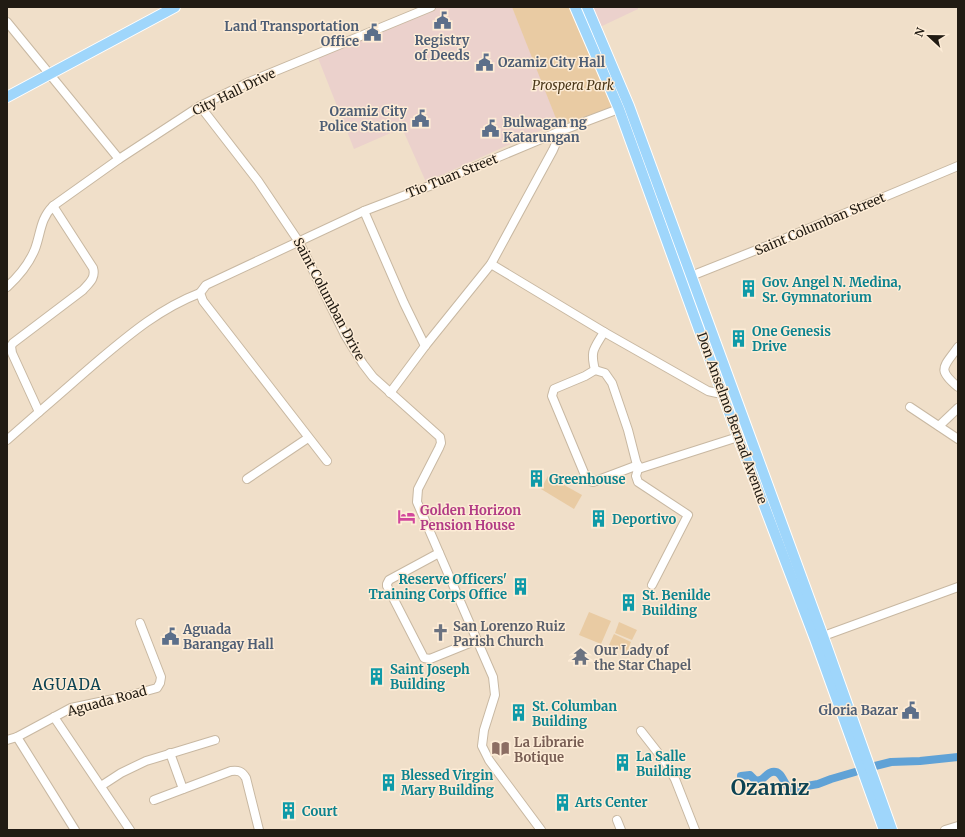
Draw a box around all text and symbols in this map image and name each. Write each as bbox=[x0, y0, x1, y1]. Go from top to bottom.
public building icon: Registry of Deeds bbox=[432, 11, 452, 31]
north arrow bbox=[909, 16, 949, 56]
place label: Land Transportation Office bbox=[224, 18, 359, 50]
public building icon: Land Transportation Office bbox=[362, 23, 382, 43]
text: N bbox=[912, 25, 928, 39]
place label: Registry of Deeds bbox=[414, 32, 470, 64]
public building icon: Ozamiz City Hall bbox=[475, 52, 495, 72]
place label: Ozamiz City Hall bbox=[498, 54, 605, 71]
street label: City Hall Drive bbox=[190, 64, 279, 119]
park label: Prospera Park bbox=[532, 77, 614, 94]
place label: Ozamiz City Police Station bbox=[319, 103, 407, 135]
public building icon: Ozamiz City Police Station bbox=[410, 108, 430, 128]
place label: Bulwagan ng Katarungan bbox=[503, 114, 587, 146]
public building icon: Bulwagan ng Katarungan bbox=[480, 119, 500, 139]
street label: Tio Tuan Street bbox=[404, 150, 500, 202]
street label: Saint Columban Street bbox=[752, 189, 888, 259]
street label: Saint Columban Drive bbox=[289, 235, 369, 363]
place label: Gov. Angel N. Medina, Sr. Gymnatorium bbox=[762, 274, 901, 306]
building icon: Gov. Angel N. Medina, Sr. Gymnatorium bbox=[739, 279, 759, 299]
place label: One Genesis Drive bbox=[752, 323, 831, 355]
building icon: One Genesis Drive bbox=[729, 328, 749, 348]
street label: Don Anselmo Bernad Avenue bbox=[693, 330, 771, 507]
building icon: Greenhouse bbox=[526, 469, 546, 489]
place label: Greenhouse bbox=[549, 471, 626, 488]
place label: Golden Horizon Pension House bbox=[420, 502, 521, 534]
hotel icon: Golden Horizon Pension House bbox=[397, 507, 417, 527]
building icon: Deportivo bbox=[589, 509, 609, 529]
place label: Deportivo bbox=[612, 511, 676, 528]
place label: Reserve Officers' Training Corps Office bbox=[369, 571, 507, 603]
building icon: Reserve Officers' Training Corps Office bbox=[510, 576, 530, 596]
place label: St. Benilde Building bbox=[642, 587, 711, 619]
building icon: St. Benilde Building bbox=[619, 592, 639, 612]
place label: San Lorenzo Ruiz Parish Church bbox=[453, 618, 565, 650]
place label: Aguada Barangay Hall bbox=[182, 621, 274, 653]
church icon: San Lorenzo Ruiz Parish Church bbox=[430, 623, 450, 643]
public building icon: Aguada Barangay Hall bbox=[160, 626, 180, 646]
place label: Our Lady of the Star Chapel bbox=[594, 642, 691, 674]
temple icon: Our Lady of the Star Chapel bbox=[571, 647, 591, 667]
place label: Saint Joseph Building bbox=[390, 661, 470, 693]
building icon: Saint Joseph Building bbox=[367, 666, 387, 686]
district label: AGUADA bbox=[31, 675, 102, 694]
street label: Aguada Road bbox=[64, 682, 149, 720]
place label: St. Columban Building bbox=[532, 698, 617, 730]
public building icon: Gloria Bazar bbox=[901, 700, 921, 720]
place label: Gloria Bazar bbox=[819, 702, 898, 719]
building icon: St. Columban Building bbox=[509, 703, 529, 723]
place label: La Librarie Botique bbox=[514, 734, 584, 766]
library icon: La Librarie Botique bbox=[491, 739, 511, 759]
place label: La Salle Building bbox=[636, 748, 691, 780]
building icon: La Salle Building bbox=[613, 753, 633, 773]
place label: Blessed Virgin Mary Building bbox=[401, 767, 494, 799]
building icon: Blessed Virgin Mary Building bbox=[378, 772, 398, 792]
district label: Ozamiz bbox=[731, 774, 810, 801]
building icon: Arts Center bbox=[552, 792, 572, 812]
place label: Arts Center bbox=[574, 794, 647, 811]
building icon: Court bbox=[279, 801, 299, 821]
place label: Court bbox=[302, 803, 338, 820]

